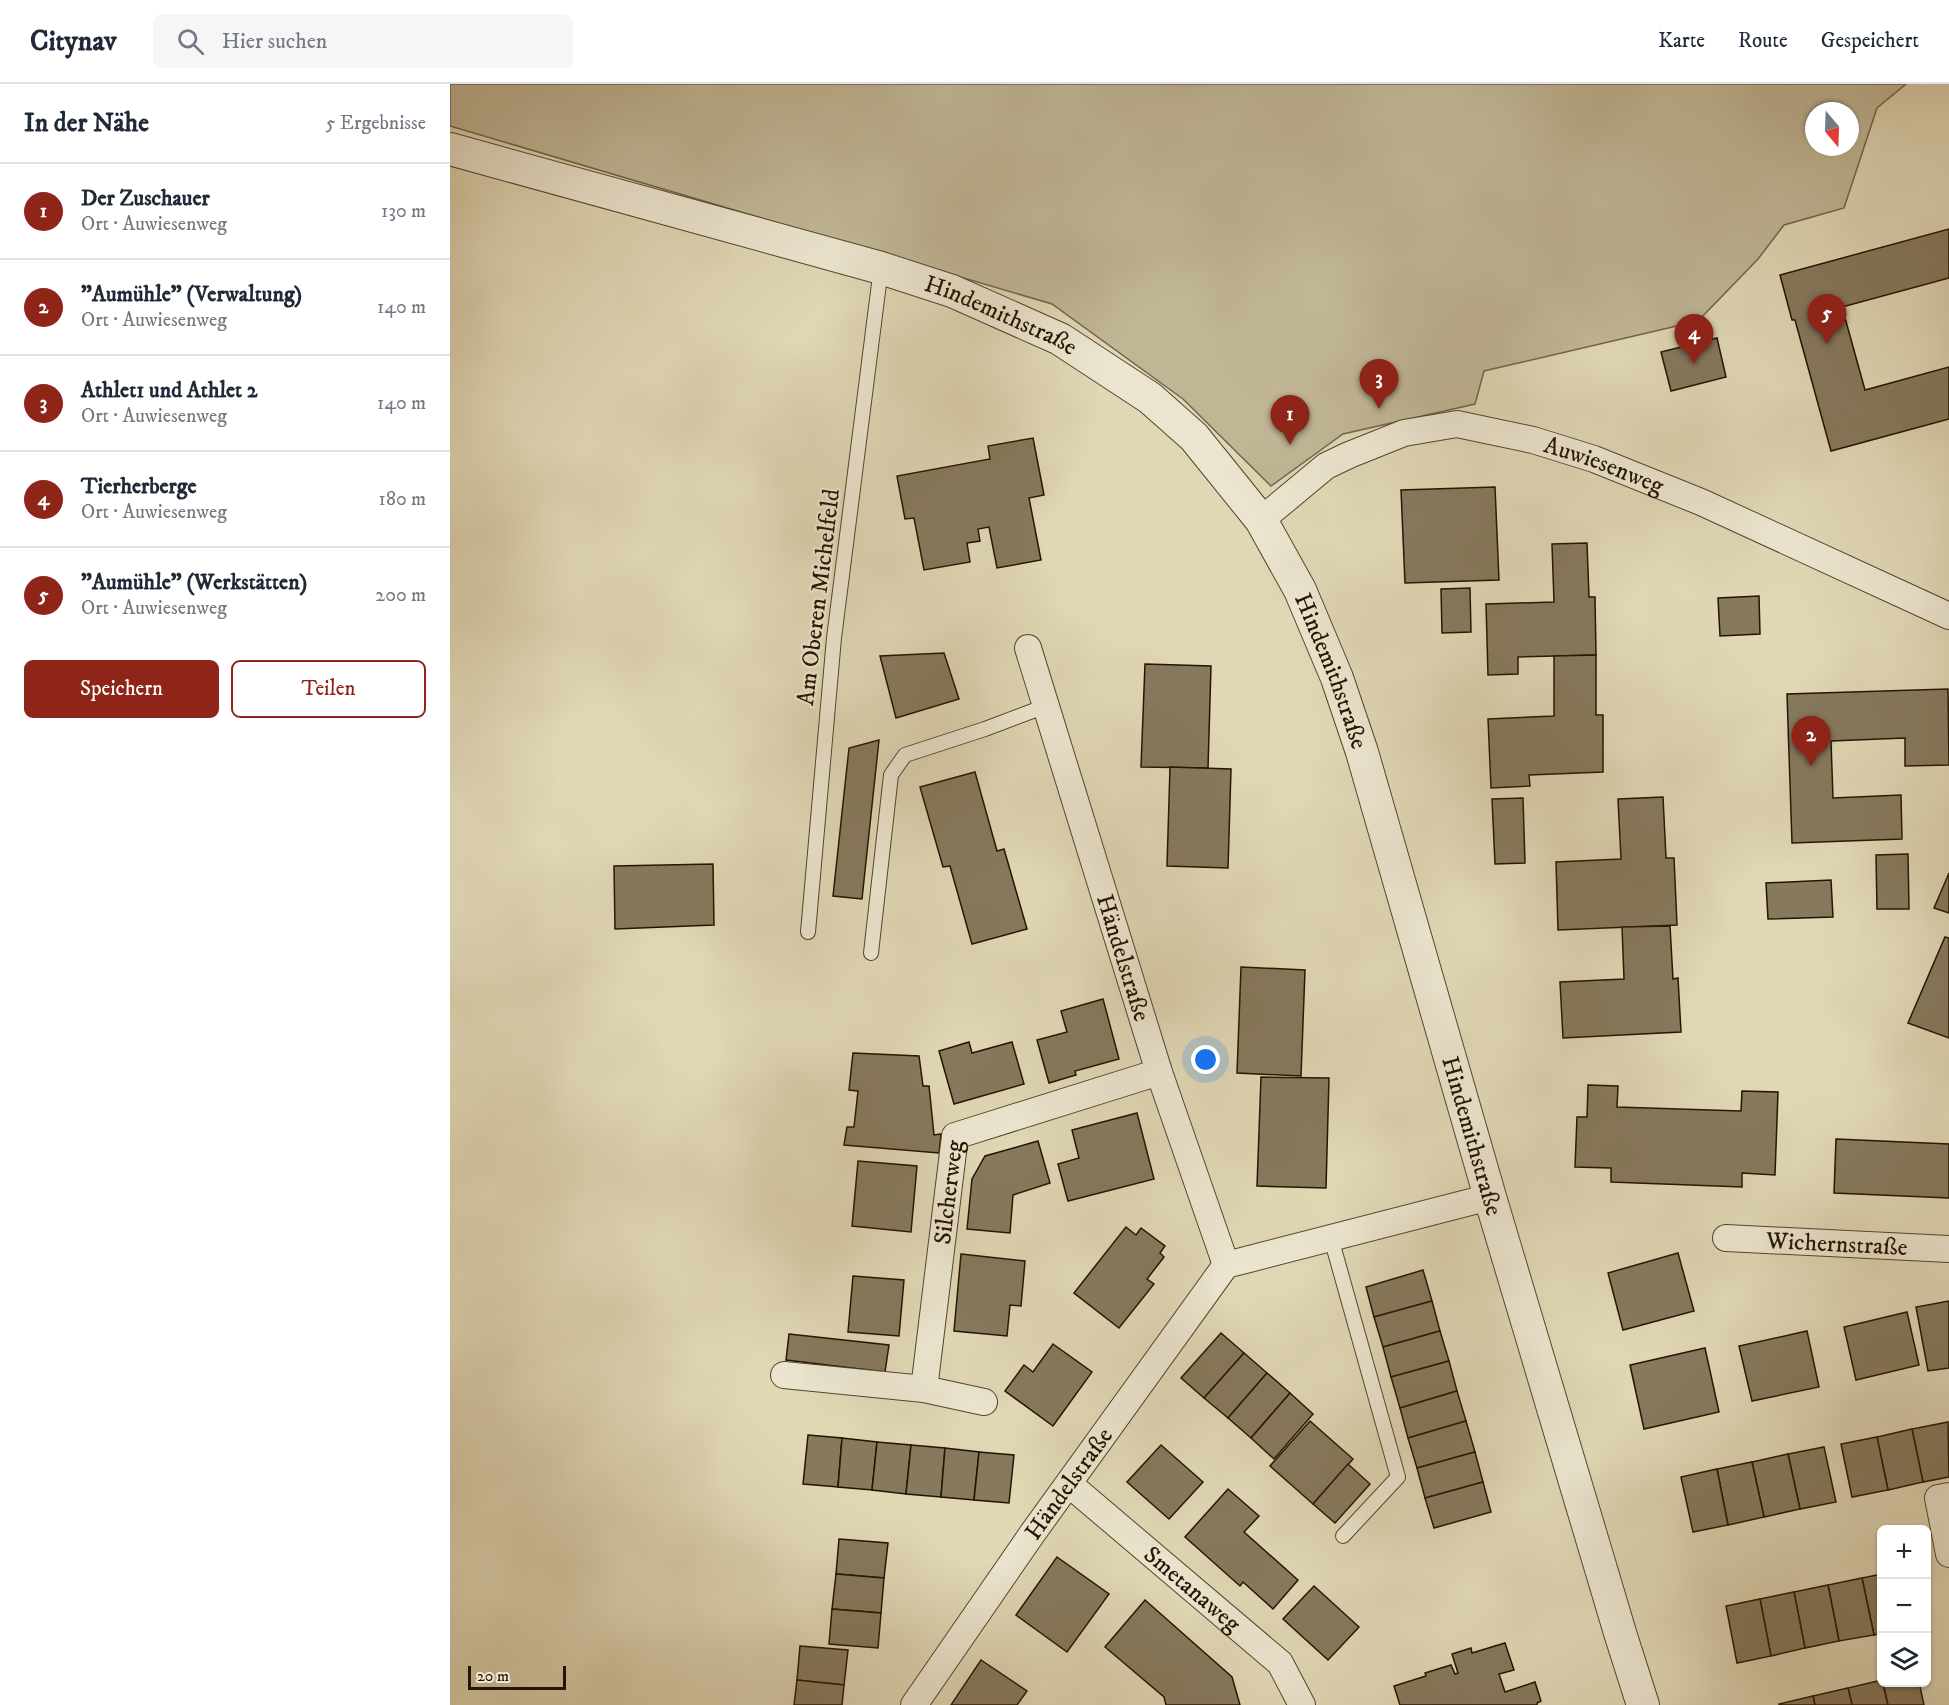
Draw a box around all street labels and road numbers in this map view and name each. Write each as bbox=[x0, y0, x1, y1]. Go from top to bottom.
street label: Hindemithstraße bbox=[920, 269, 1083, 362]
street label: Auwiesenweg bbox=[1540, 430, 1668, 502]
street label: Am Oberen Michelfeld bbox=[791, 487, 847, 707]
street label: Hindemithstraße bbox=[1287, 589, 1374, 753]
street label: Händelstraße bbox=[1089, 891, 1156, 1025]
street label: Hindemithstraße bbox=[1434, 1053, 1509, 1219]
street label: Silcherweg bbox=[928, 1138, 970, 1246]
street label: Wichernstraße bbox=[1764, 1226, 1908, 1263]
street label: Händelstraße bbox=[1019, 1422, 1120, 1546]
street label: Smetanaweg bbox=[1137, 1540, 1247, 1639]

